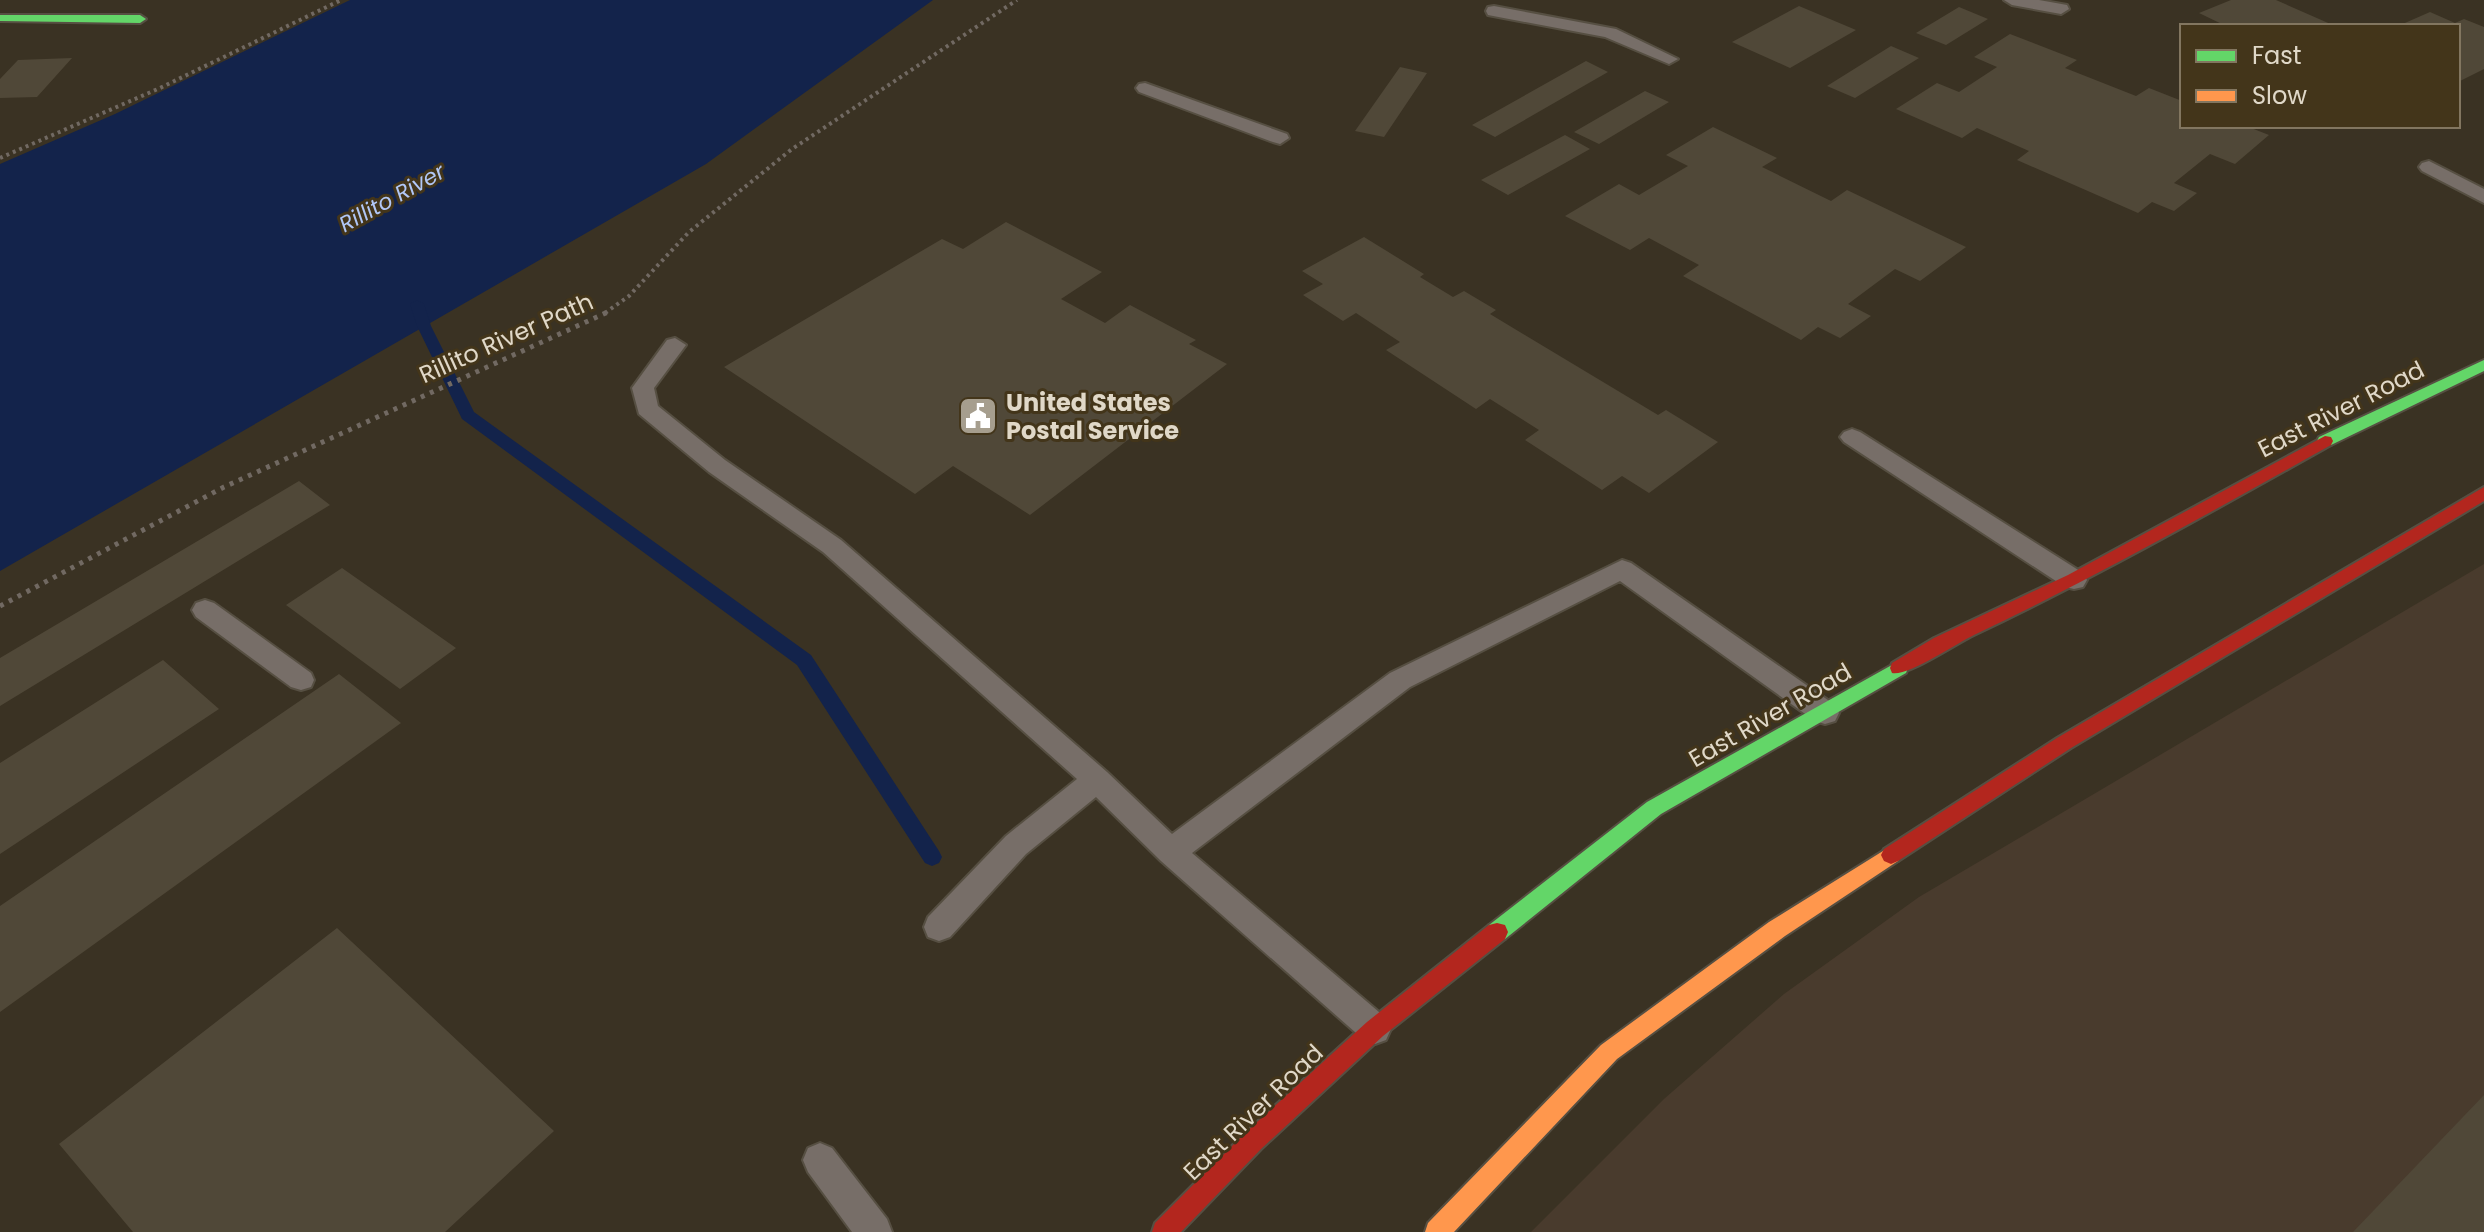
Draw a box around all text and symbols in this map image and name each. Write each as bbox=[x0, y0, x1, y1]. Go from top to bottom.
legend bbox=[2180, 24, 2460, 128]
text: Fast bbox=[2252, 39, 2302, 72]
text: Slow bbox=[2252, 79, 2307, 112]
water label: Rillito River bbox=[333, 156, 451, 240]
street label: Rillito River Path bbox=[414, 285, 598, 391]
street label: East River Road bbox=[2252, 353, 2430, 465]
place label: United States Postal Service bbox=[1006, 386, 1179, 447]
public building icon: United States Postal Service bbox=[957, 395, 999, 437]
street label: East River Road bbox=[1683, 655, 1857, 775]
street label: East River Road bbox=[1176, 1037, 1330, 1187]

